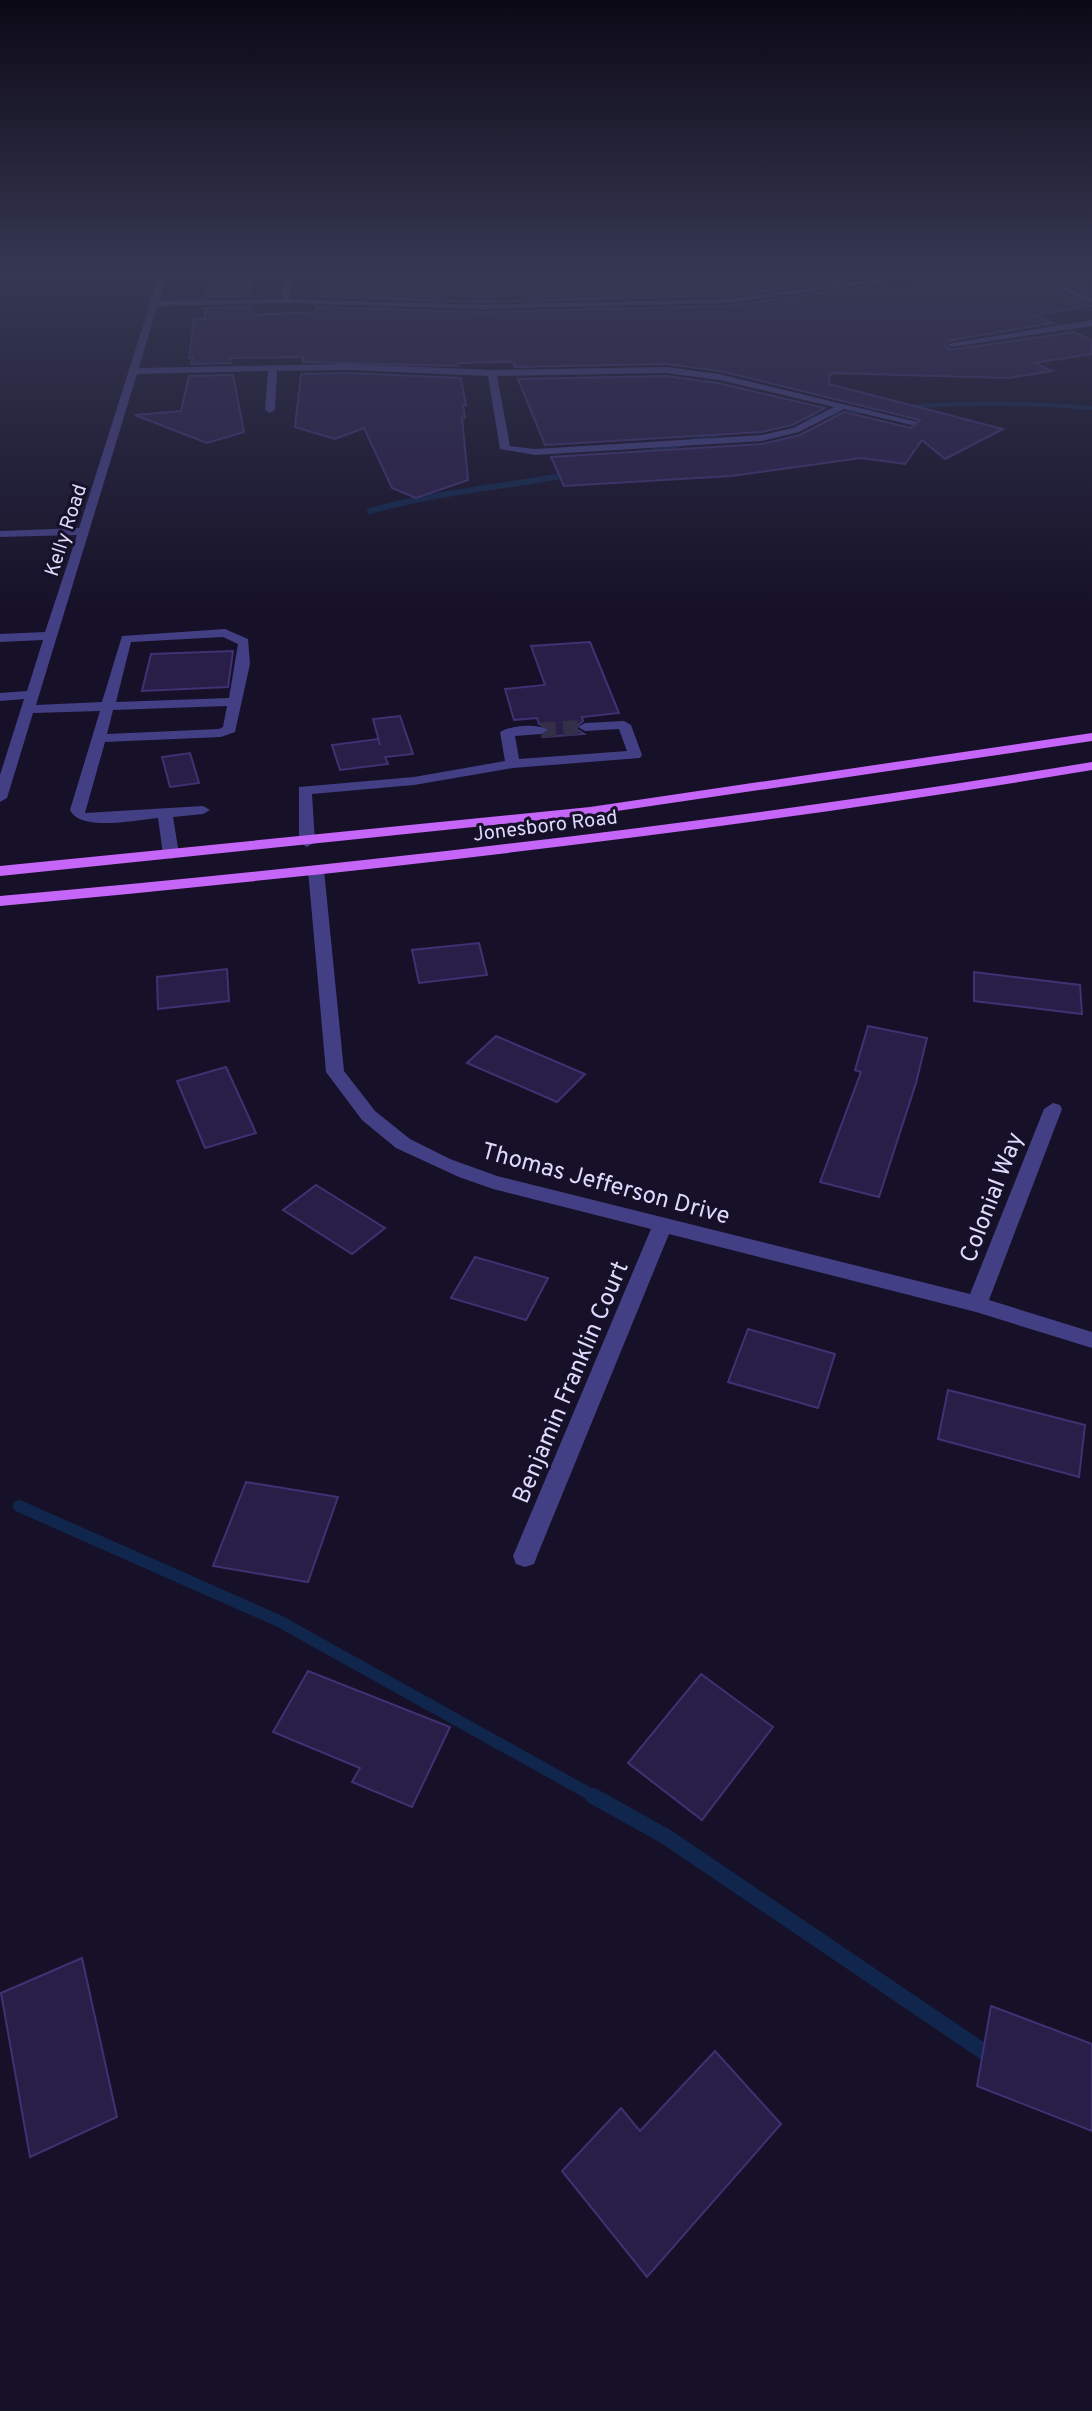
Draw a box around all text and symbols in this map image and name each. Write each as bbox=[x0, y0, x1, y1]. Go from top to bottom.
street label: Kelly Road bbox=[40, 481, 94, 580]
street label: Jonesboro Road bbox=[471, 805, 619, 849]
street label: Colonial Way bbox=[954, 1128, 1031, 1267]
street label: Thomas Jefferson Drive bbox=[478, 1137, 733, 1233]
street label: Benjamin Franklin Court bbox=[507, 1257, 637, 1509]

